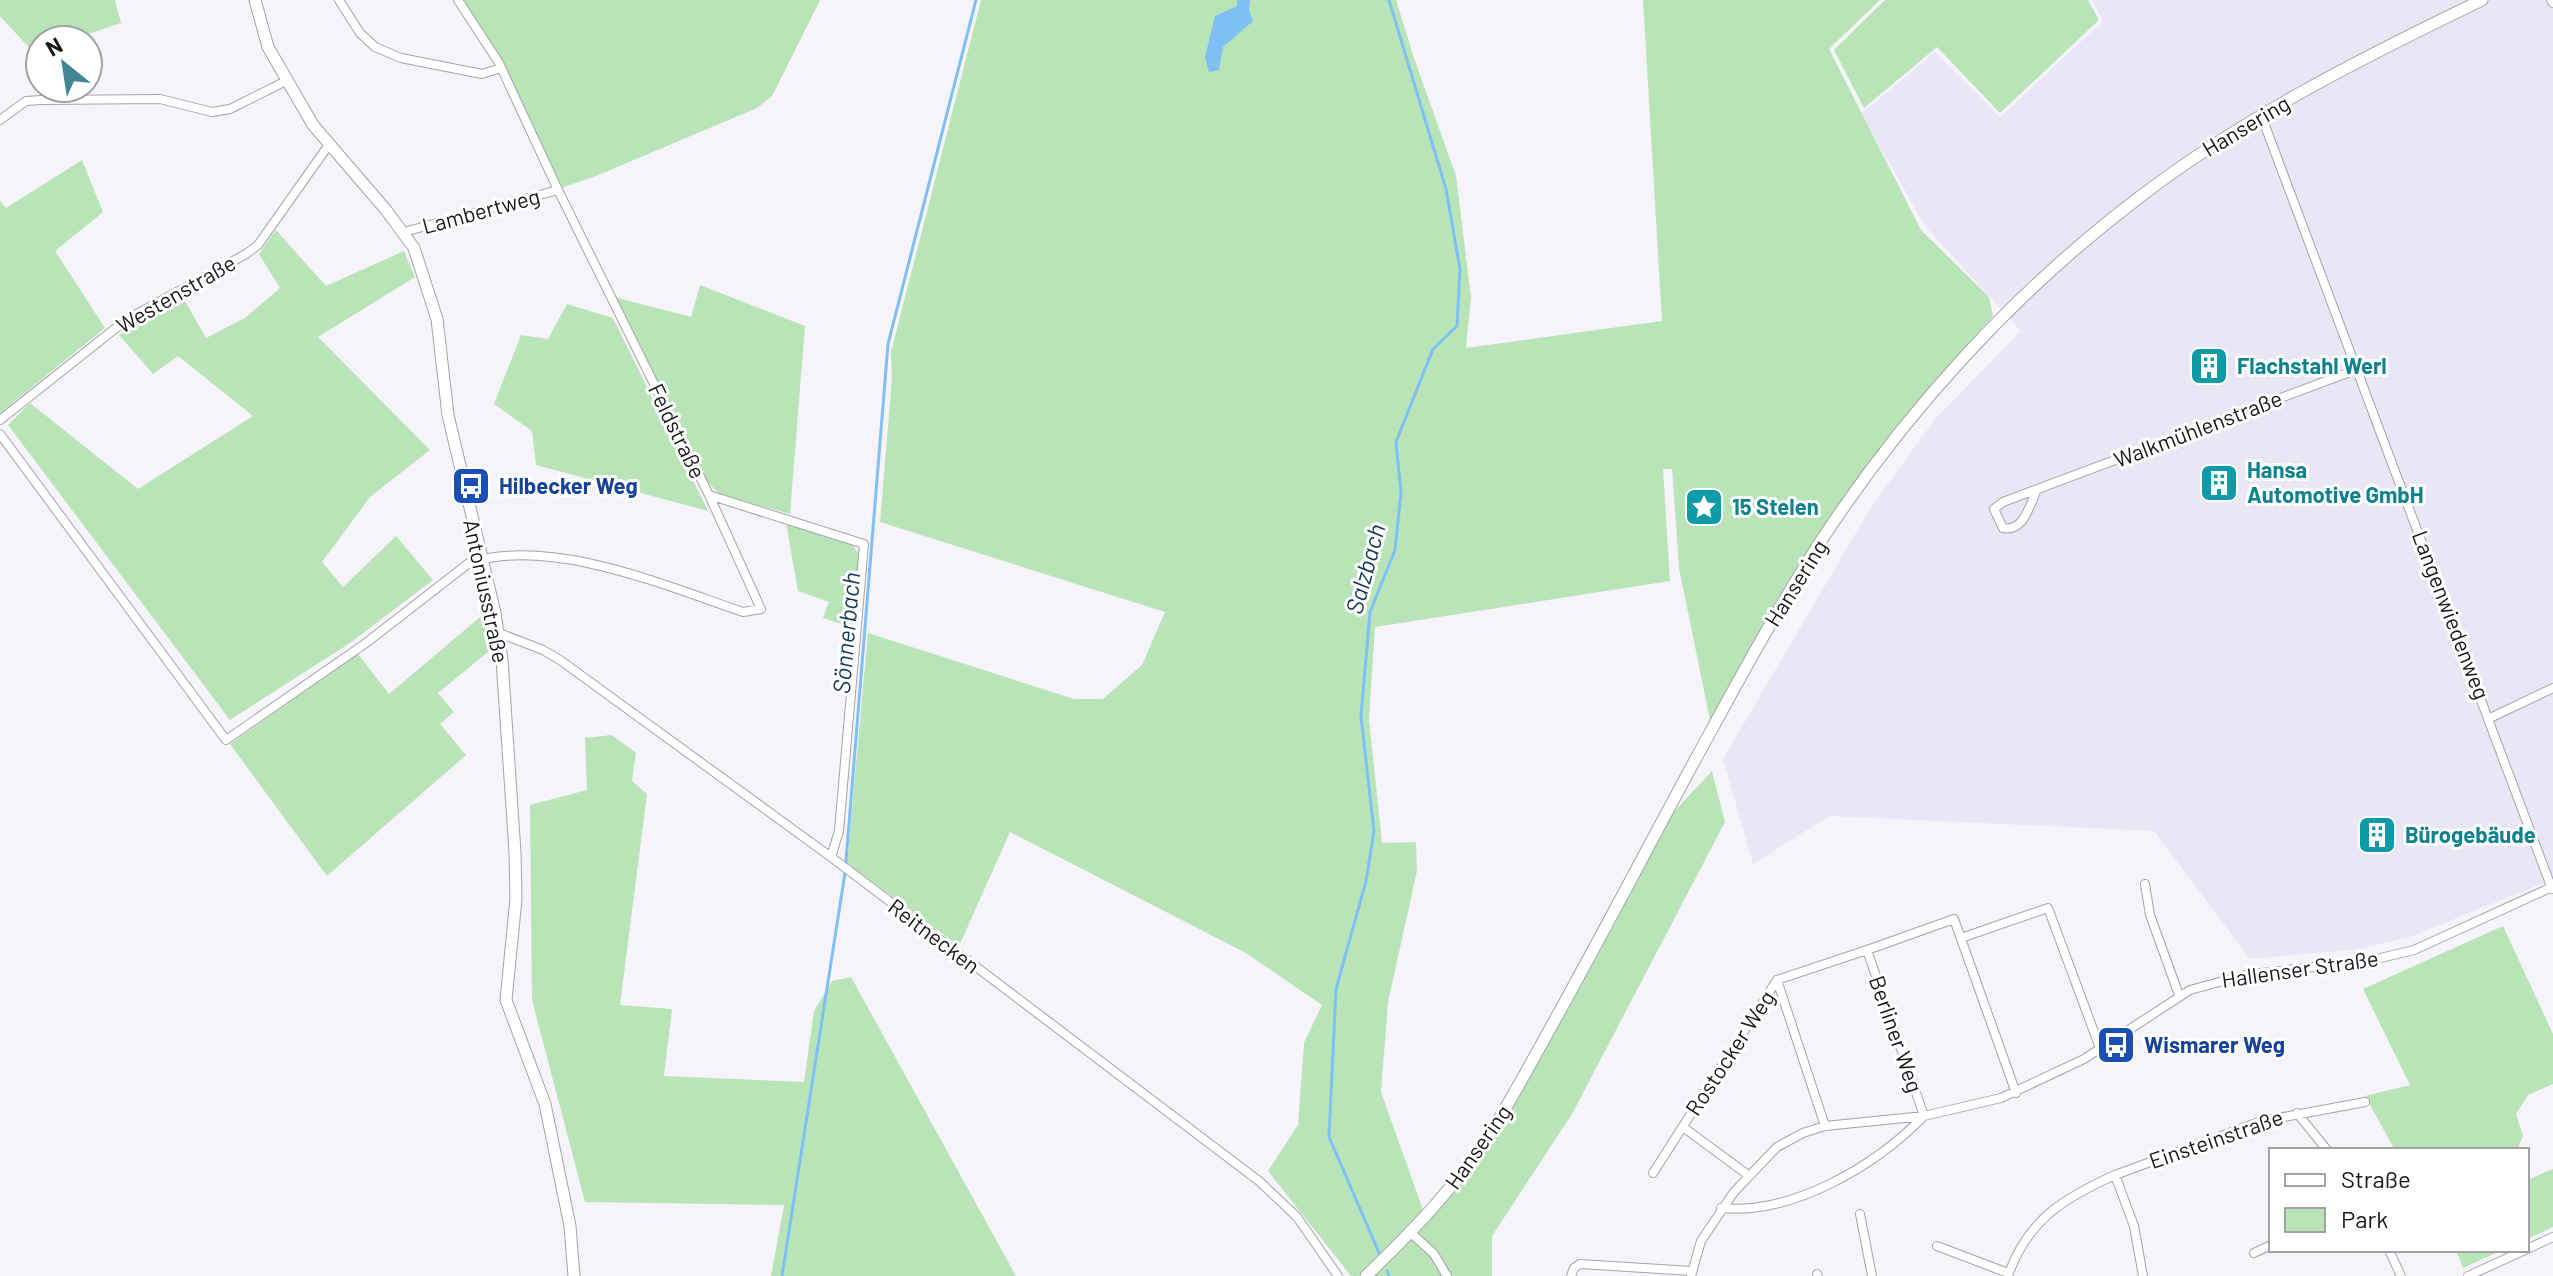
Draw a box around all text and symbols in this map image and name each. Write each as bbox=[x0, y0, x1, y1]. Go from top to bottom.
north arrow bbox=[24, 24, 104, 104]
text: N bbox=[41, 31, 66, 61]
street label: Hansering bbox=[2197, 89, 2294, 161]
street label: Lambertweg bbox=[419, 182, 542, 238]
street label: Westenstraße bbox=[111, 249, 240, 338]
building icon: Flachstahl Werl bbox=[2188, 345, 2230, 387]
place label: Flachstahl Werl bbox=[2237, 352, 2387, 378]
street label: Feldstraße bbox=[644, 379, 712, 482]
street label: Walkmühlenstraße bbox=[2110, 384, 2285, 472]
place label: Hansa Automotive GmbH bbox=[2247, 456, 2424, 507]
building icon: Hansa Automotive GmbH bbox=[2198, 462, 2240, 504]
bus stop icon: Hilbecker Weg bbox=[450, 465, 492, 507]
place label: Hilbecker Weg bbox=[499, 472, 638, 498]
place icon: 15 Stelen bbox=[1683, 486, 1725, 528]
place label: 15 Stelen bbox=[1732, 493, 1819, 519]
street label: Antoniusstraße bbox=[459, 517, 515, 665]
water label: Salzbach bbox=[1339, 520, 1390, 617]
street label: Langenwiedenweg bbox=[2408, 527, 2496, 703]
street label: Hansering bbox=[1758, 534, 1832, 631]
water label: Sönnerbach bbox=[826, 571, 865, 695]
building icon: Bürogebäude bbox=[2356, 814, 2398, 856]
place label: Bürogebäude bbox=[2405, 821, 2536, 847]
street label: Reitnecken bbox=[884, 892, 985, 978]
street label: Hallenser Straße bbox=[2220, 944, 2380, 992]
street label: Berliner Weg bbox=[1865, 972, 1929, 1095]
street label: Rostocker Weg bbox=[1679, 985, 1779, 1120]
bus stop icon: Wismarer Weg bbox=[2095, 1024, 2137, 1066]
place label: Wismarer Weg bbox=[2144, 1031, 2285, 1057]
street label: Hansering bbox=[1439, 1099, 1516, 1194]
street label: Einsteinstraße bbox=[2145, 1103, 2286, 1173]
legend bbox=[2269, 1148, 2529, 1252]
text: Straße bbox=[2341, 1164, 2411, 1193]
text: Park bbox=[2341, 1204, 2388, 1233]

